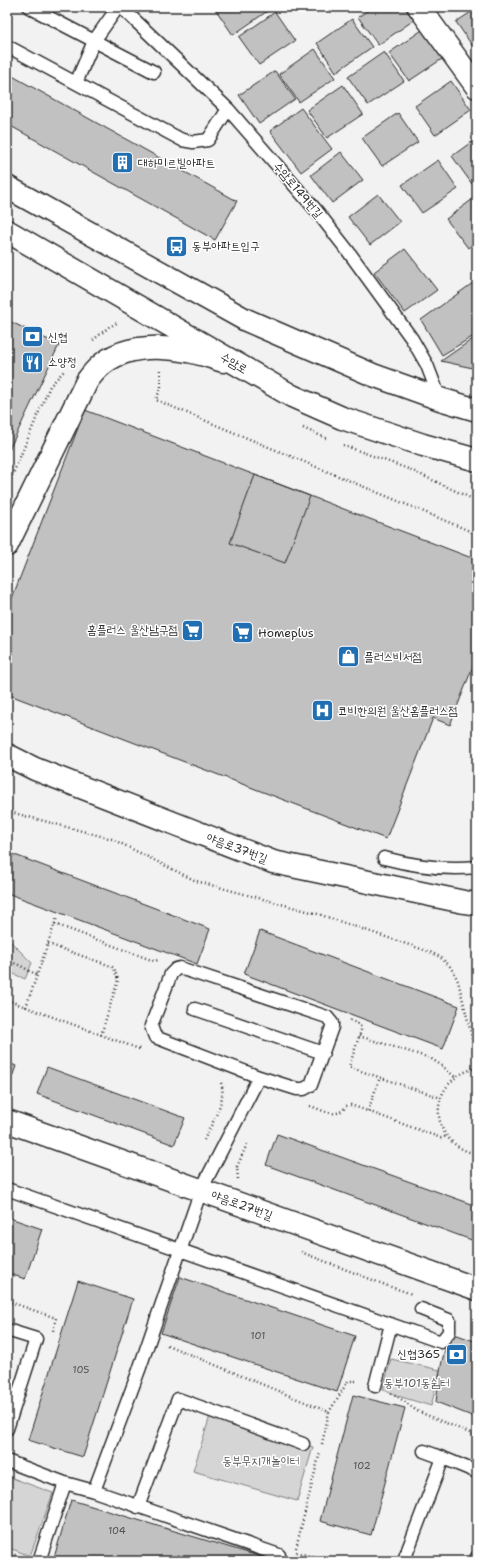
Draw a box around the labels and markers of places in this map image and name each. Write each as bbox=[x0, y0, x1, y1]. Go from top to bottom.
building icon: 대하미르빌아파트 bbox=[109, 150, 135, 176]
place label: 대하미르빌아파트 bbox=[138, 155, 215, 171]
bus stop icon: 동부아파트입구 bbox=[164, 233, 190, 259]
place label: 동부아파트입구 bbox=[192, 238, 260, 254]
bank icon: 신협 bbox=[19, 324, 45, 350]
place label: 신협 bbox=[48, 329, 67, 345]
restaurant icon: 소양정 bbox=[20, 349, 46, 375]
place label: 소양정 bbox=[48, 354, 77, 370]
supermarket icon: 홈플러스 울산남구점 bbox=[180, 617, 206, 643]
supermarket icon: Homeplus bbox=[229, 620, 255, 646]
place label: 홈플러스 울산남구점 bbox=[87, 622, 178, 638]
place label: Homeplus bbox=[258, 625, 314, 641]
shop icon: 플러스비서점 bbox=[336, 644, 362, 670]
place label: 플러스비서점 bbox=[364, 649, 422, 665]
hospital icon: 코비한의원 울산홈플러스점 bbox=[309, 698, 335, 724]
place label: 코비한의원 울산홈플러스점 bbox=[338, 703, 458, 719]
bank icon: 신협365 bbox=[443, 1341, 469, 1367]
place label: 신협365 bbox=[397, 1346, 440, 1362]

